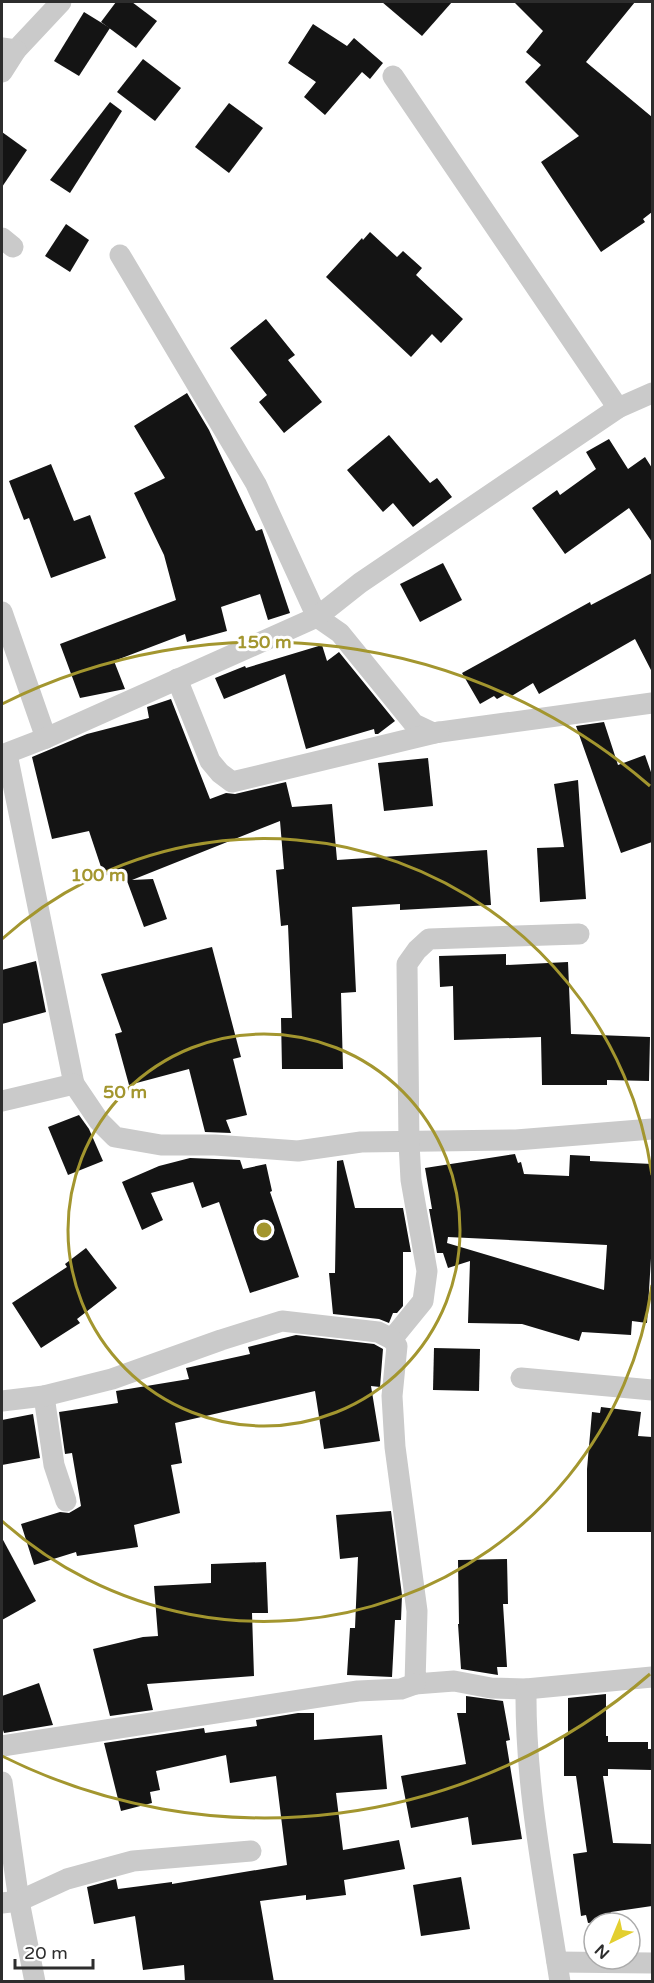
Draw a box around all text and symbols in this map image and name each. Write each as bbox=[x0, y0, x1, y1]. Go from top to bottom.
text: 150 m bbox=[236, 631, 292, 653]
text: 100 m bbox=[70, 864, 126, 886]
text: 50 m bbox=[103, 1081, 147, 1103]
centre of rings bbox=[254, 1220, 274, 1240]
north arrow bbox=[582, 1911, 642, 1971]
scale bar bbox=[15, 1932, 93, 1970]
text: N bbox=[591, 1940, 614, 1963]
text: 20 m bbox=[24, 1942, 68, 1964]

